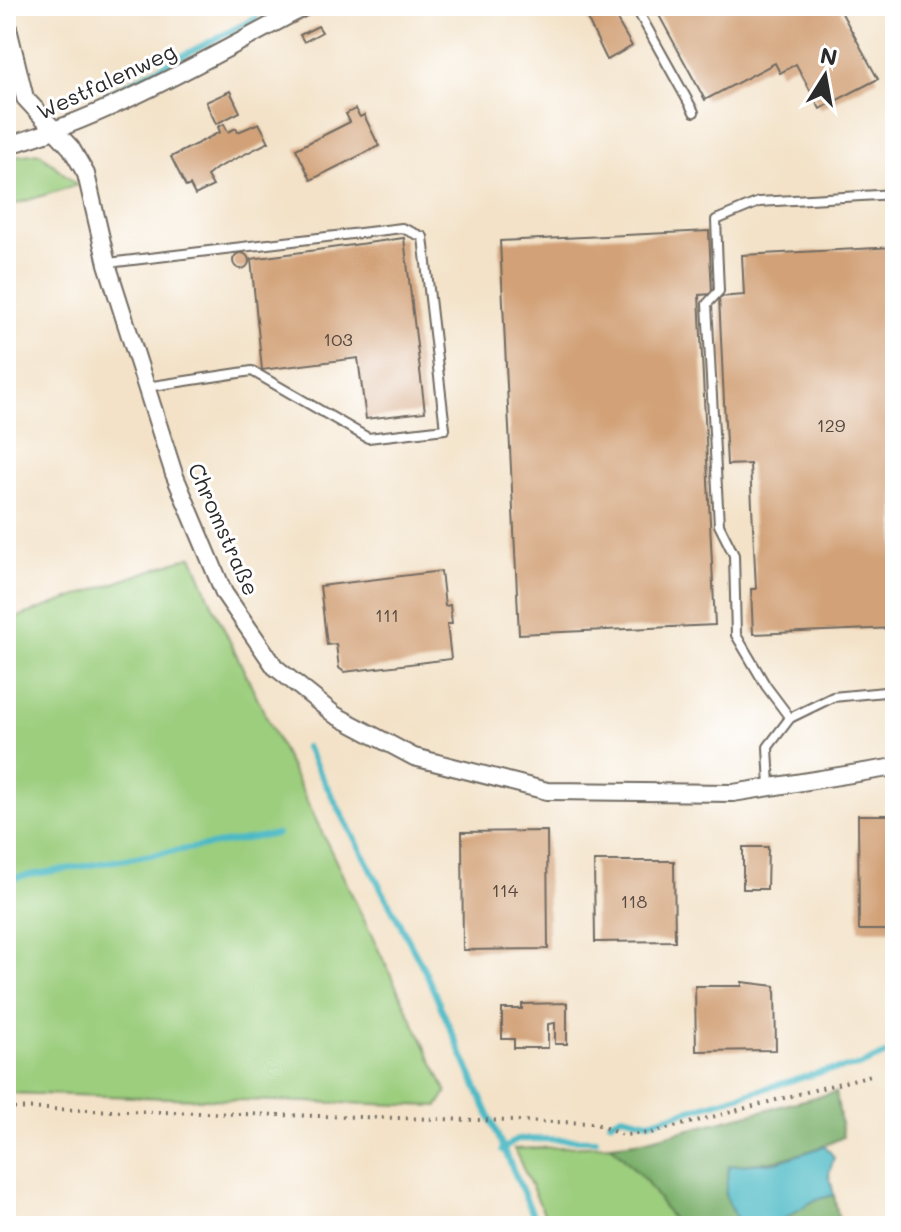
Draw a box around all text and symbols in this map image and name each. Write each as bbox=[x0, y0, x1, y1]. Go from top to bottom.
street label: Westfalenweg bbox=[32, 36, 180, 126]
north arrow bbox=[785, 36, 865, 116]
text: N bbox=[818, 40, 840, 72]
house number: 103 bbox=[323, 327, 353, 351]
house number: 129 bbox=[817, 413, 846, 437]
street label: Chromstraße bbox=[182, 458, 266, 600]
house number: 111 bbox=[375, 603, 399, 627]
house number: 114 bbox=[492, 878, 519, 902]
house number: 118 bbox=[621, 889, 648, 913]

